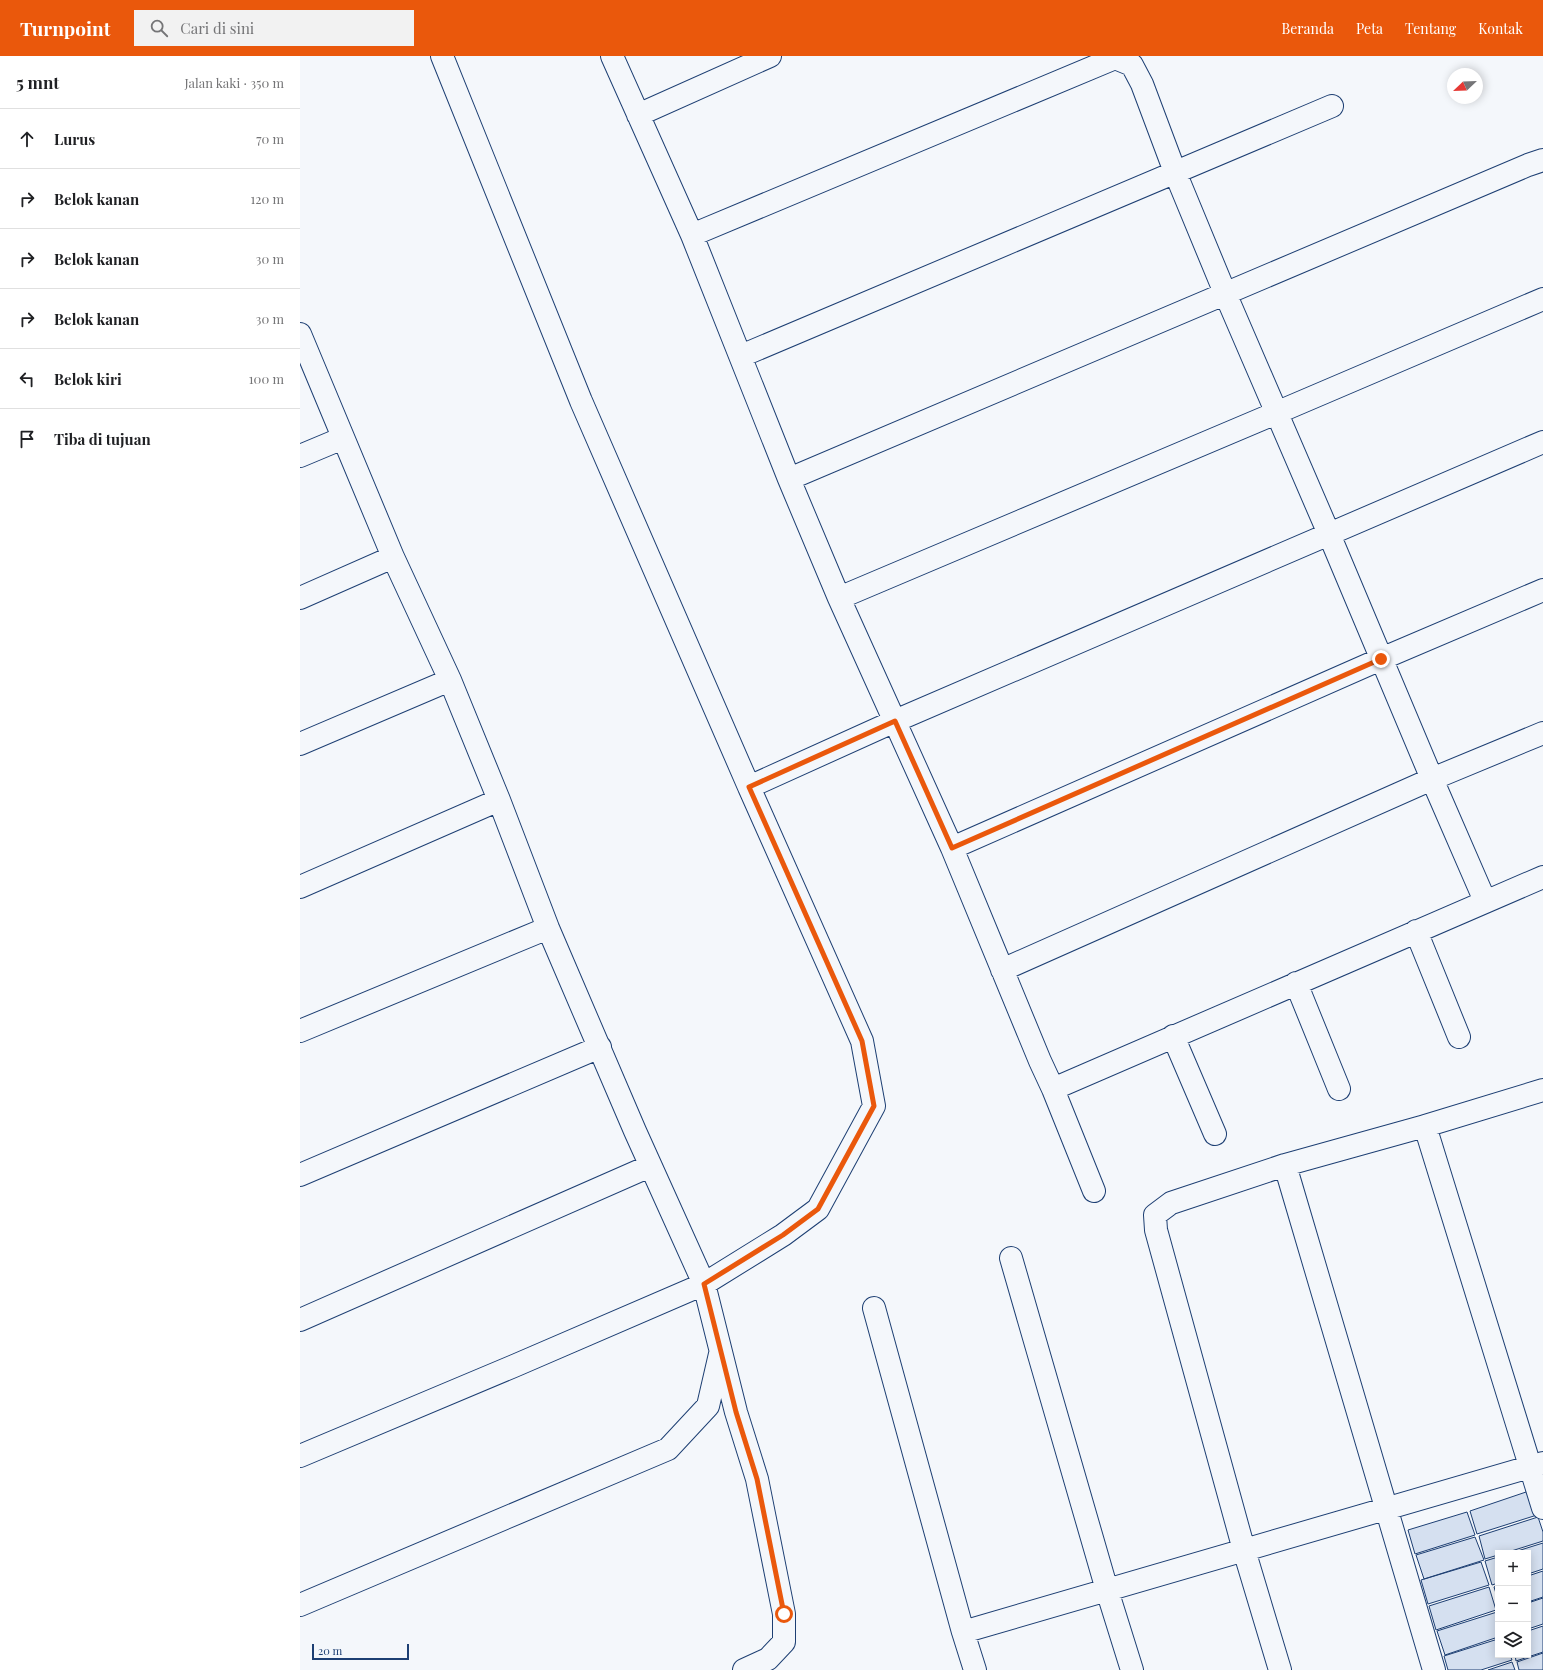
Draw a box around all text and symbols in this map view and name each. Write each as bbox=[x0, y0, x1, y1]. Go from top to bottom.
search box bbox=[134, 10, 414, 46]
text: Turnpoint bbox=[20, 15, 110, 41]
icon: search bbox=[148, 17, 170, 39]
text: Cari di sini bbox=[180, 18, 254, 38]
text: Beranda bbox=[1282, 19, 1334, 38]
text: Peta bbox=[1356, 19, 1383, 38]
text: Tentang bbox=[1405, 19, 1456, 38]
text: Kontak bbox=[1478, 19, 1523, 38]
north arrow bbox=[1447, 68, 1483, 104]
text: 5 mnt bbox=[16, 71, 59, 93]
text: Jalan kaki · 350 m bbox=[185, 74, 284, 91]
icon: ahead bbox=[16, 128, 38, 150]
text: Lurus bbox=[54, 129, 95, 149]
text: 70 m bbox=[256, 130, 284, 147]
icon: right bbox=[16, 188, 38, 210]
text: Belok kanan bbox=[54, 189, 139, 209]
text: 120 m bbox=[250, 190, 284, 207]
icon: right bbox=[16, 248, 38, 270]
text: Belok kanan bbox=[54, 249, 139, 269]
text: 30 m bbox=[256, 250, 284, 267]
icon: right bbox=[16, 308, 38, 330]
text: Belok kanan bbox=[54, 309, 139, 329]
text: 30 m bbox=[256, 310, 284, 327]
icon: left bbox=[16, 368, 38, 390]
text: Belok kiri bbox=[54, 369, 122, 389]
text: 100 m bbox=[249, 370, 284, 387]
icon: arrive bbox=[16, 428, 38, 450]
text: Tiba di tujuan bbox=[54, 429, 151, 449]
route end bbox=[1372, 650, 1390, 668]
map controls bbox=[1495, 1550, 1531, 1658]
button: + bbox=[1495, 1550, 1531, 1586]
button: − bbox=[1495, 1586, 1531, 1622]
route start bbox=[775, 1605, 793, 1623]
button: layers bbox=[1495, 1622, 1531, 1658]
scale bar bbox=[312, 1642, 409, 1661]
text: 20 m bbox=[318, 1643, 342, 1658]

